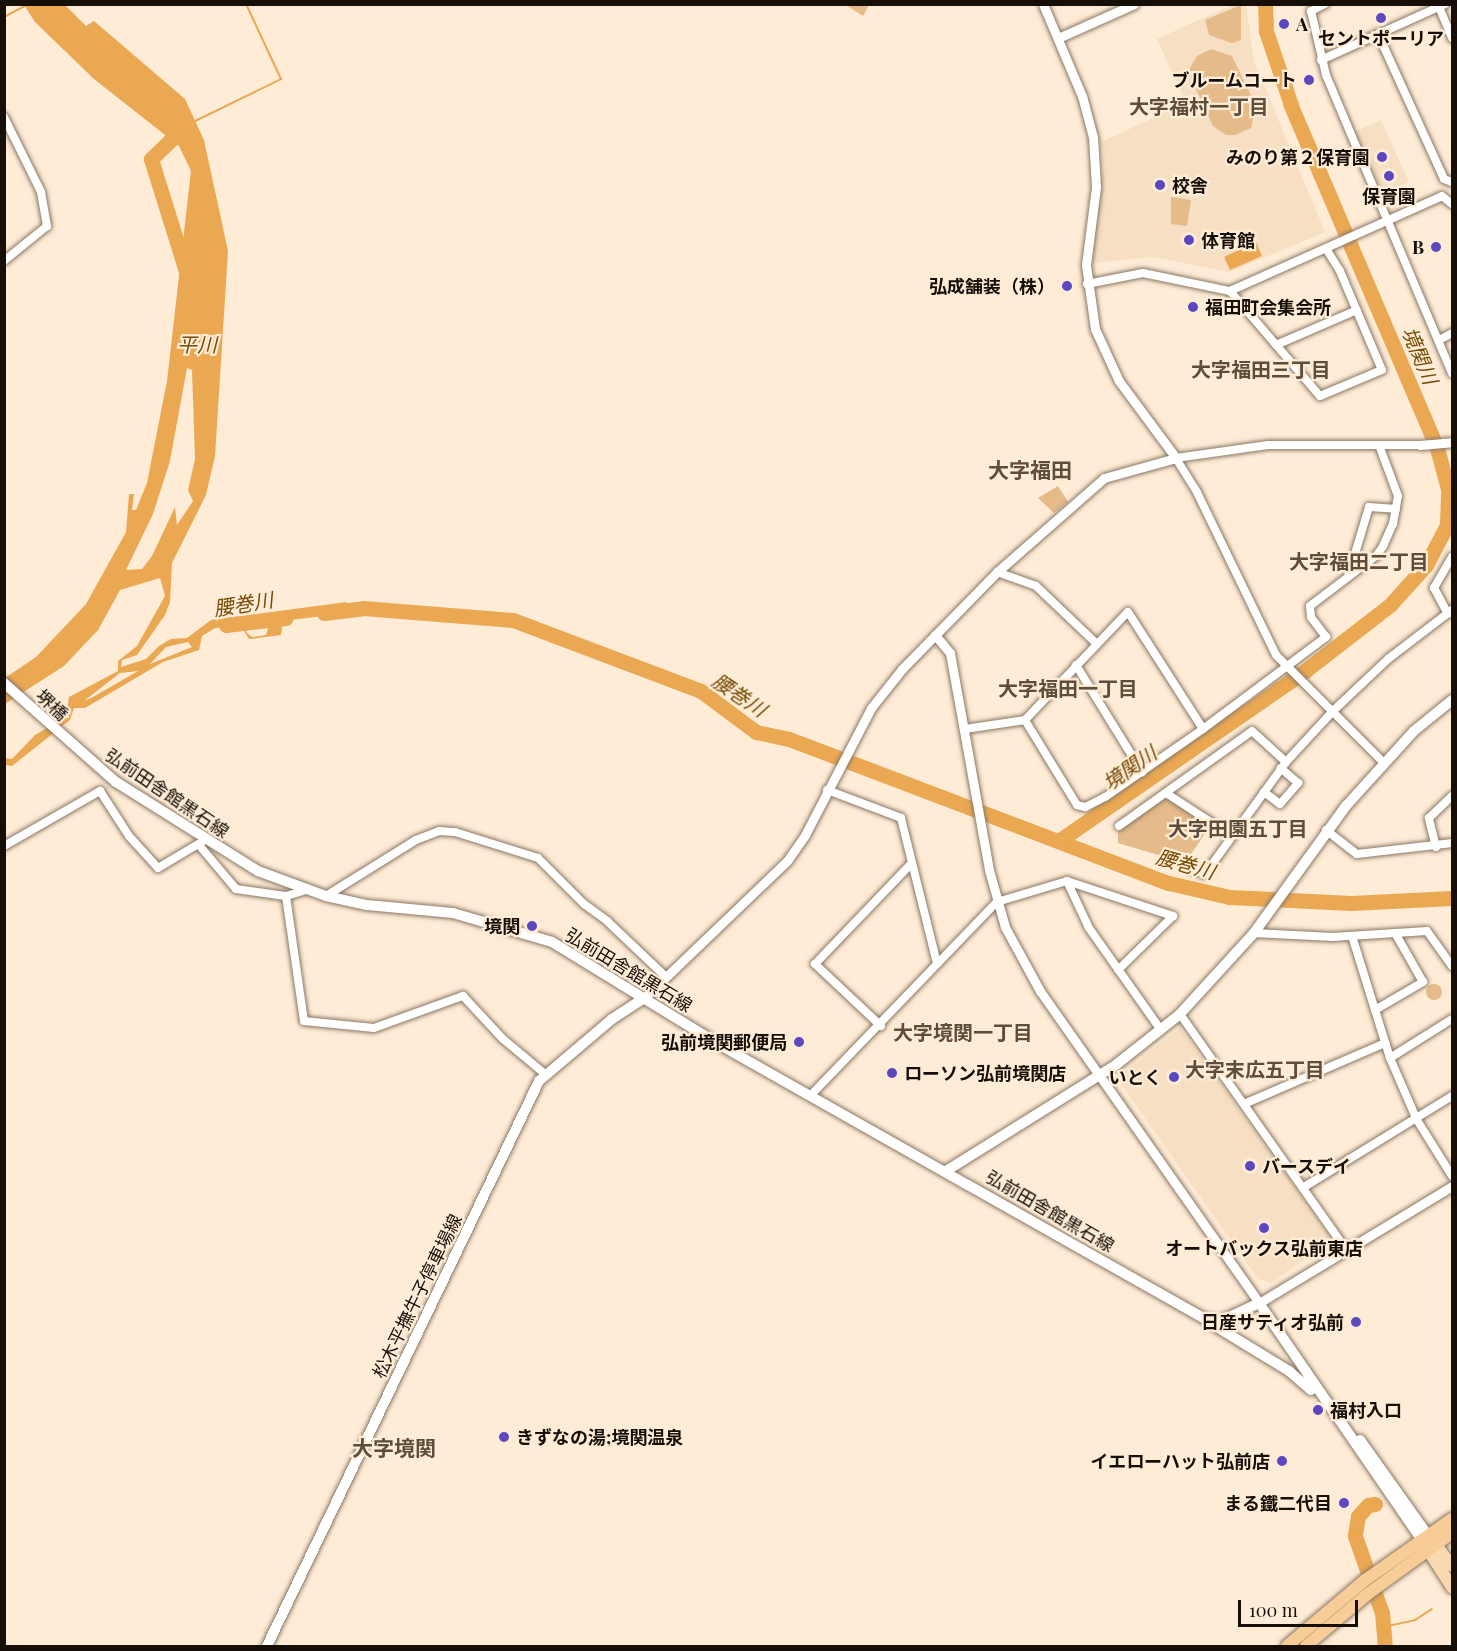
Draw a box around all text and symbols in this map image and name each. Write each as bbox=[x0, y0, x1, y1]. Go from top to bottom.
marker: セントポーリア bbox=[1374, 11, 1388, 25]
place label: A bbox=[1296, 13, 1308, 35]
marker: A bbox=[1277, 17, 1291, 31]
place label: セントポーリア bbox=[1318, 27, 1444, 49]
place label: ブルームコート bbox=[1171, 69, 1297, 91]
marker: ブルームコート bbox=[1302, 73, 1316, 87]
district label: 大字福村一丁目 bbox=[1129, 93, 1269, 117]
place label: みのり第２保育園 bbox=[1226, 146, 1370, 168]
marker: みのり第２保育園 bbox=[1375, 150, 1389, 164]
marker: 保育園 bbox=[1382, 169, 1396, 183]
place label: 校舎 bbox=[1172, 174, 1208, 196]
marker: 校舎 bbox=[1153, 178, 1167, 192]
place label: 保育園 bbox=[1362, 185, 1416, 207]
place label: 体育館 bbox=[1201, 229, 1255, 251]
marker: 体育館 bbox=[1182, 233, 1196, 247]
place label: B bbox=[1412, 236, 1424, 258]
marker: B bbox=[1429, 240, 1443, 254]
place label: 弘成舗装（株） bbox=[929, 275, 1055, 297]
marker: 弘成舗装（株） bbox=[1060, 279, 1074, 293]
place label: 福田町会集会所 bbox=[1205, 296, 1331, 318]
marker: 福田町会集会所 bbox=[1186, 300, 1200, 314]
water label: 境関川 bbox=[1398, 323, 1444, 387]
water label: 平川 bbox=[177, 331, 217, 355]
district label: 大字福田三丁目 bbox=[1191, 356, 1331, 380]
district label: 大字福田 bbox=[988, 456, 1072, 482]
district label: 大字福田二丁目 bbox=[1289, 548, 1429, 572]
water label: 腰巻川 bbox=[211, 586, 275, 620]
water label: 腰巻川 bbox=[708, 667, 772, 721]
district label: 大字福田一丁目 bbox=[998, 675, 1138, 699]
street label: 堺橋 bbox=[31, 685, 73, 725]
water label: 境関川 bbox=[1098, 740, 1160, 794]
street label: 弘前田舎館黒石線 bbox=[101, 744, 233, 842]
district label: 大字田園五丁目 bbox=[1168, 815, 1308, 839]
water label: 腰巻川 bbox=[1154, 843, 1218, 883]
place label: 境関 bbox=[484, 915, 520, 937]
marker: 境関 bbox=[525, 919, 539, 933]
street label: 弘前田舎館黒石線 bbox=[562, 924, 696, 1016]
district label: 大字境関一丁目 bbox=[893, 1019, 1033, 1043]
place label: 弘前境関郵便局 bbox=[661, 1031, 787, 1053]
marker: 弘前境関郵便局 bbox=[792, 1035, 806, 1049]
district label: 大字末広五丁目 bbox=[1185, 1056, 1325, 1080]
place label: ローソン弘前境関店 bbox=[904, 1062, 1066, 1084]
marker: ローソン弘前境関店 bbox=[885, 1066, 899, 1080]
place label: いとく bbox=[1108, 1066, 1162, 1088]
marker: いとく bbox=[1167, 1070, 1181, 1084]
place label: バースデイ bbox=[1262, 1155, 1352, 1177]
marker: バースデイ bbox=[1243, 1159, 1257, 1173]
street label: 弘前田舎館黒石線 bbox=[982, 1166, 1118, 1256]
street label: 松木平撫牛子停車場線 bbox=[368, 1210, 466, 1382]
marker: オートバックス弘前東店 bbox=[1257, 1221, 1271, 1235]
place label: オートバックス弘前東店 bbox=[1165, 1237, 1363, 1259]
place label: 日産サティオ弘前 bbox=[1200, 1311, 1344, 1333]
marker: 日産サティオ弘前 bbox=[1349, 1315, 1363, 1329]
place label: 福村入口 bbox=[1330, 1399, 1402, 1421]
marker: 福村入口 bbox=[1311, 1403, 1325, 1417]
place label: きずなの湯;境関温泉 bbox=[516, 1426, 683, 1448]
marker: きずなの湯;境関温泉 bbox=[497, 1430, 511, 1444]
district label: 大字境関 bbox=[352, 1434, 436, 1460]
place label: イエローハット弘前店 bbox=[1090, 1450, 1270, 1472]
marker: イエローハット弘前店 bbox=[1275, 1454, 1289, 1468]
place label: まる鐵二代目 bbox=[1224, 1492, 1332, 1514]
marker: まる鐵二代目 bbox=[1337, 1496, 1351, 1510]
scale bar bbox=[1241, 1588, 1361, 1626]
text: 100 m bbox=[1249, 1598, 1298, 1622]

